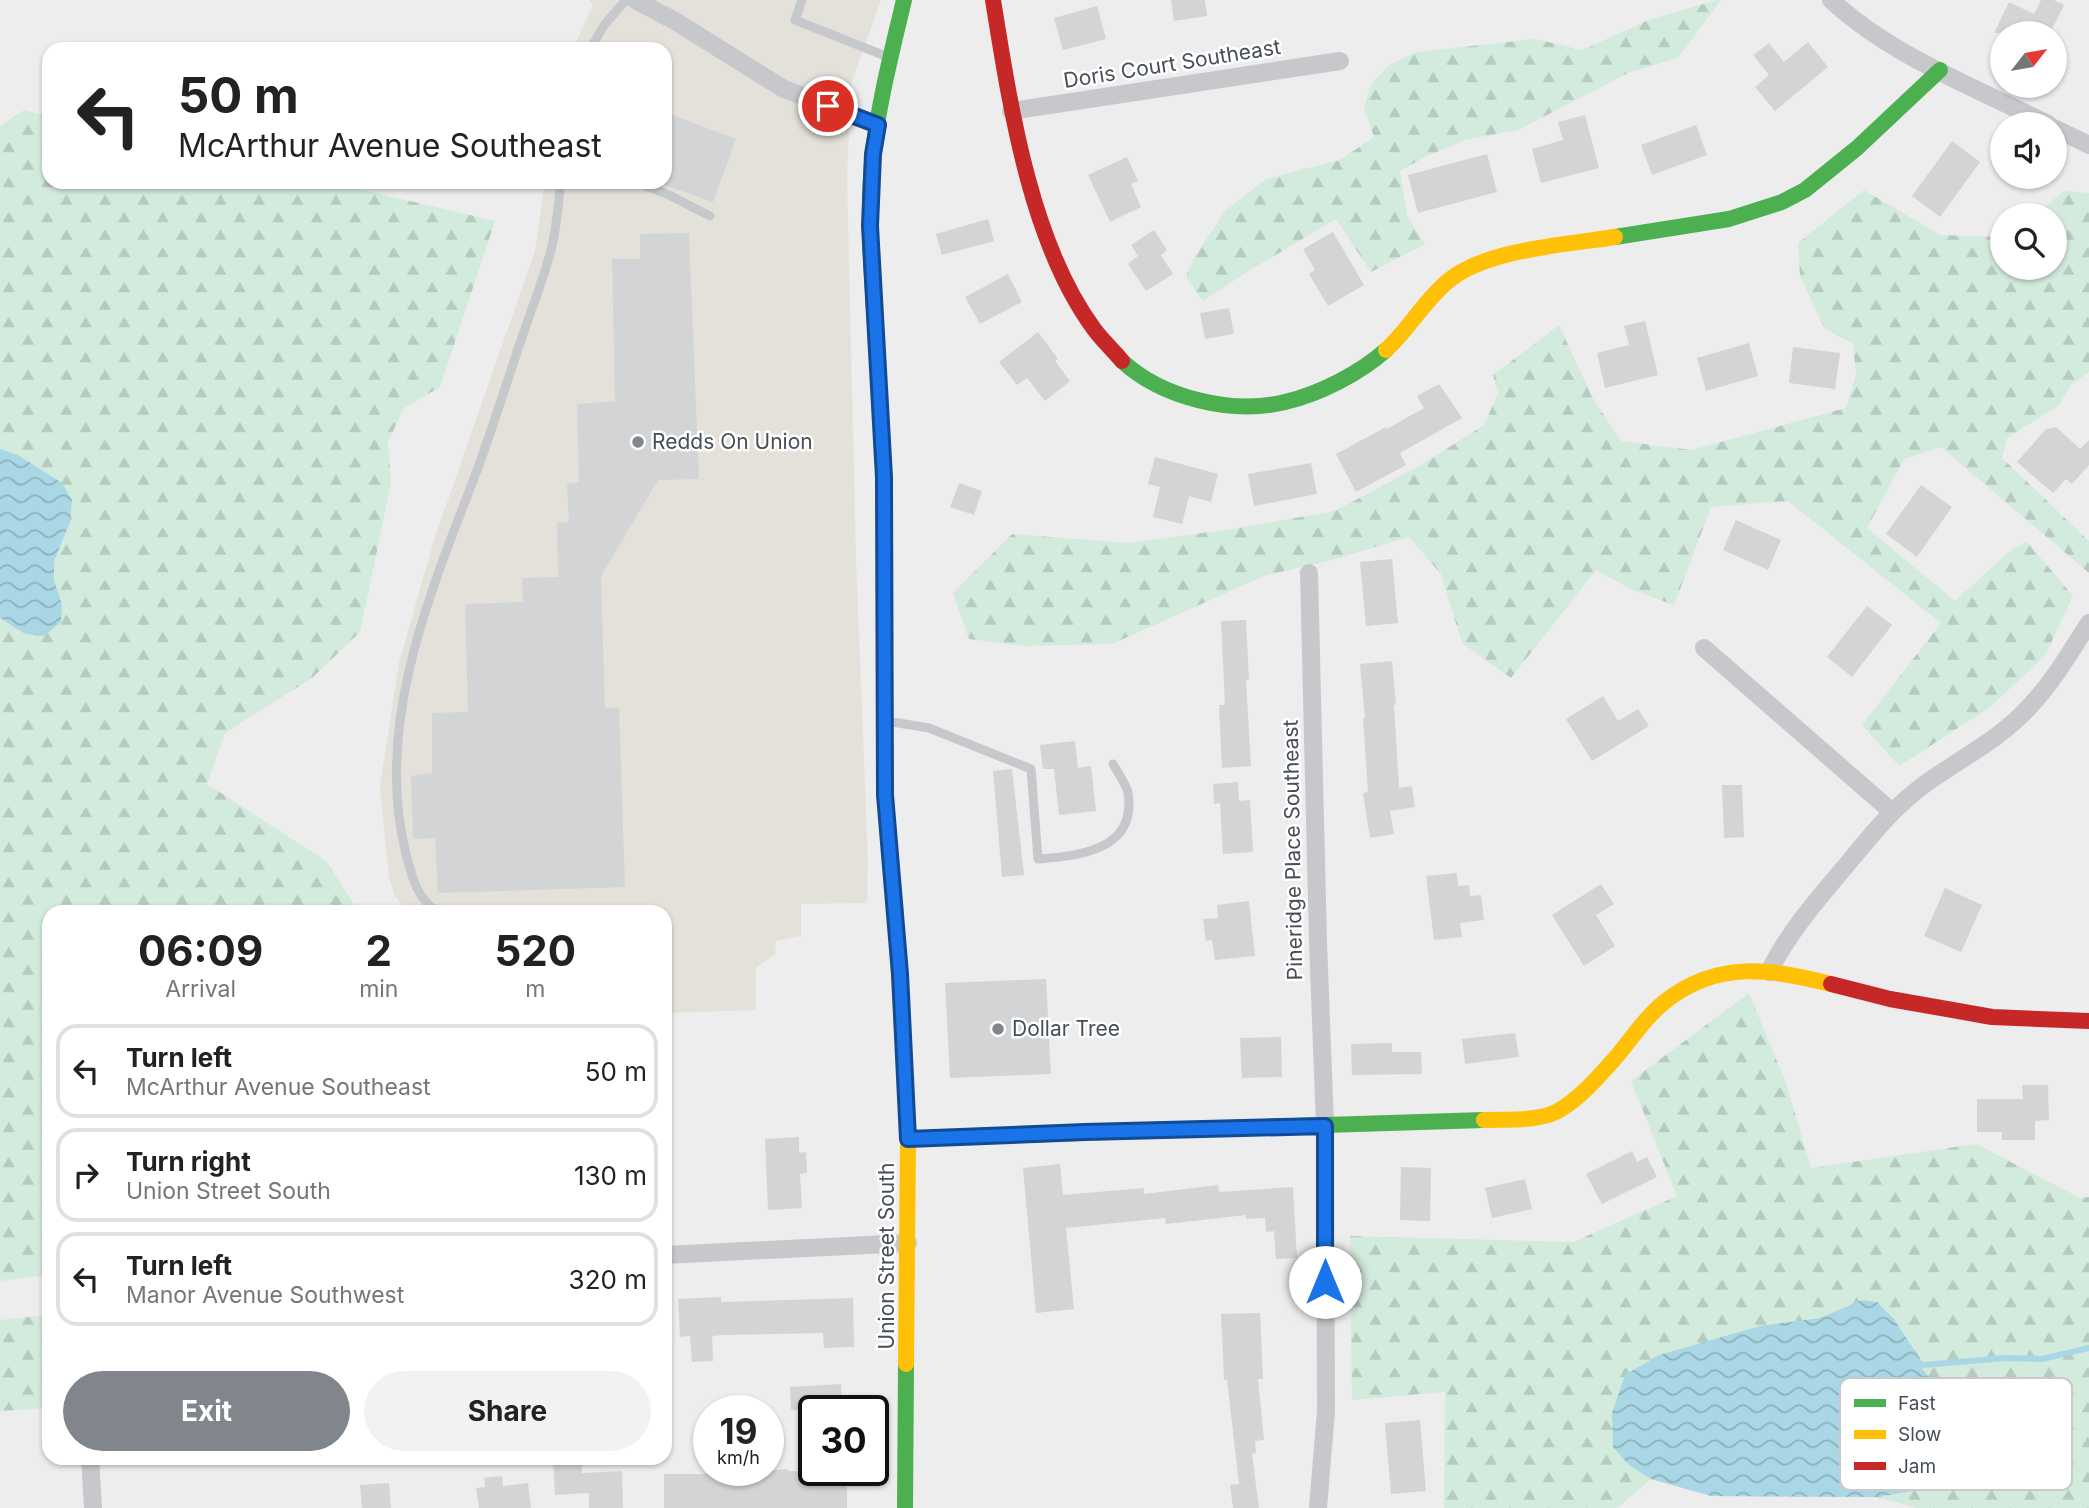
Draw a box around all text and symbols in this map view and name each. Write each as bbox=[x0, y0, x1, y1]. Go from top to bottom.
north arrow bbox=[1990, 21, 2067, 98]
map controls bbox=[1990, 21, 2067, 280]
street label: Doris Court Southeast bbox=[1062, 34, 1282, 93]
text: 50 m bbox=[178, 66, 299, 125]
icon: left bbox=[63, 70, 154, 161]
pin bbox=[798, 76, 858, 136]
icon: arrive bbox=[809, 87, 847, 125]
button: sound bbox=[1990, 112, 2067, 189]
text: McArthur Avenue Southeast bbox=[178, 126, 602, 165]
button: search bbox=[1990, 203, 2067, 280]
place label: Redds On Union bbox=[652, 429, 813, 454]
marker: Redds On Union bbox=[630, 434, 646, 450]
street label: Pineridge Place Southeast bbox=[1278, 719, 1307, 981]
text: 06:09 bbox=[138, 925, 263, 976]
text: 2 bbox=[366, 925, 392, 976]
text: 520 bbox=[494, 925, 576, 976]
text: Arrival bbox=[165, 975, 236, 1003]
text: min bbox=[359, 975, 398, 1003]
text: m bbox=[525, 975, 545, 1003]
place label: Dollar Tree bbox=[1012, 1016, 1120, 1041]
marker: Dollar Tree bbox=[990, 1021, 1006, 1037]
text: Turn left bbox=[126, 1042, 232, 1073]
icon: left bbox=[67, 1052, 105, 1090]
text: 50 m bbox=[585, 1056, 647, 1087]
text: McArthur Avenue Southeast bbox=[126, 1073, 431, 1101]
text: Turn right bbox=[126, 1146, 251, 1177]
icon: right bbox=[67, 1156, 105, 1194]
text: 130 m bbox=[574, 1160, 647, 1191]
street label: Union Street South bbox=[874, 1163, 899, 1349]
text: Union Street South bbox=[126, 1177, 331, 1205]
position arrow bbox=[1288, 1245, 1362, 1319]
text: Turn left bbox=[126, 1250, 232, 1281]
icon: left bbox=[67, 1260, 105, 1298]
text: 320 m bbox=[569, 1264, 647, 1295]
text: Manor Avenue Southwest bbox=[126, 1281, 404, 1309]
button: Exit bbox=[63, 1371, 350, 1451]
button: Share bbox=[364, 1371, 651, 1451]
legend bbox=[1840, 1378, 2072, 1490]
text: Fast bbox=[1898, 1392, 1936, 1415]
speed limit sign: 30 bbox=[798, 1395, 889, 1486]
text: 19 bbox=[720, 1410, 757, 1452]
text: Slow bbox=[1898, 1423, 1941, 1446]
text: km/h bbox=[717, 1447, 760, 1468]
text: Jam bbox=[1898, 1455, 1936, 1478]

